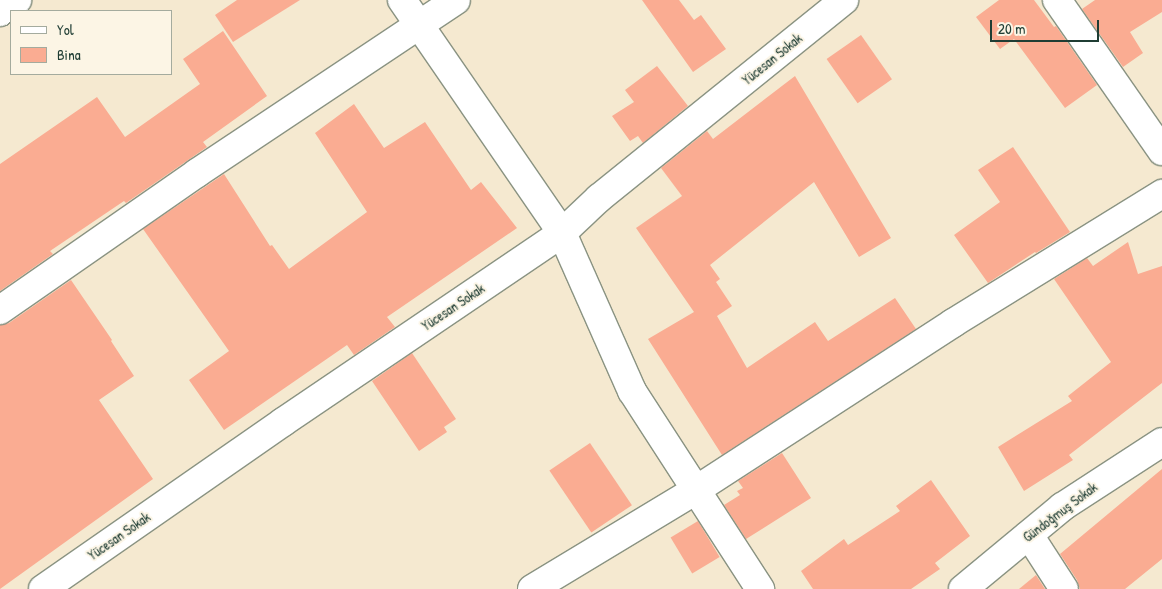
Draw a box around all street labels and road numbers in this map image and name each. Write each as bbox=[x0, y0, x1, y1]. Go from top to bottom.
street label: Yücesan Sokak bbox=[739, 30, 805, 88]
street label: Yücesan Sokak bbox=[418, 280, 488, 334]
street label: Gündoğmuş Sokak bbox=[1019, 479, 1101, 545]
street label: Yücesan Sokak bbox=[85, 508, 153, 564]

